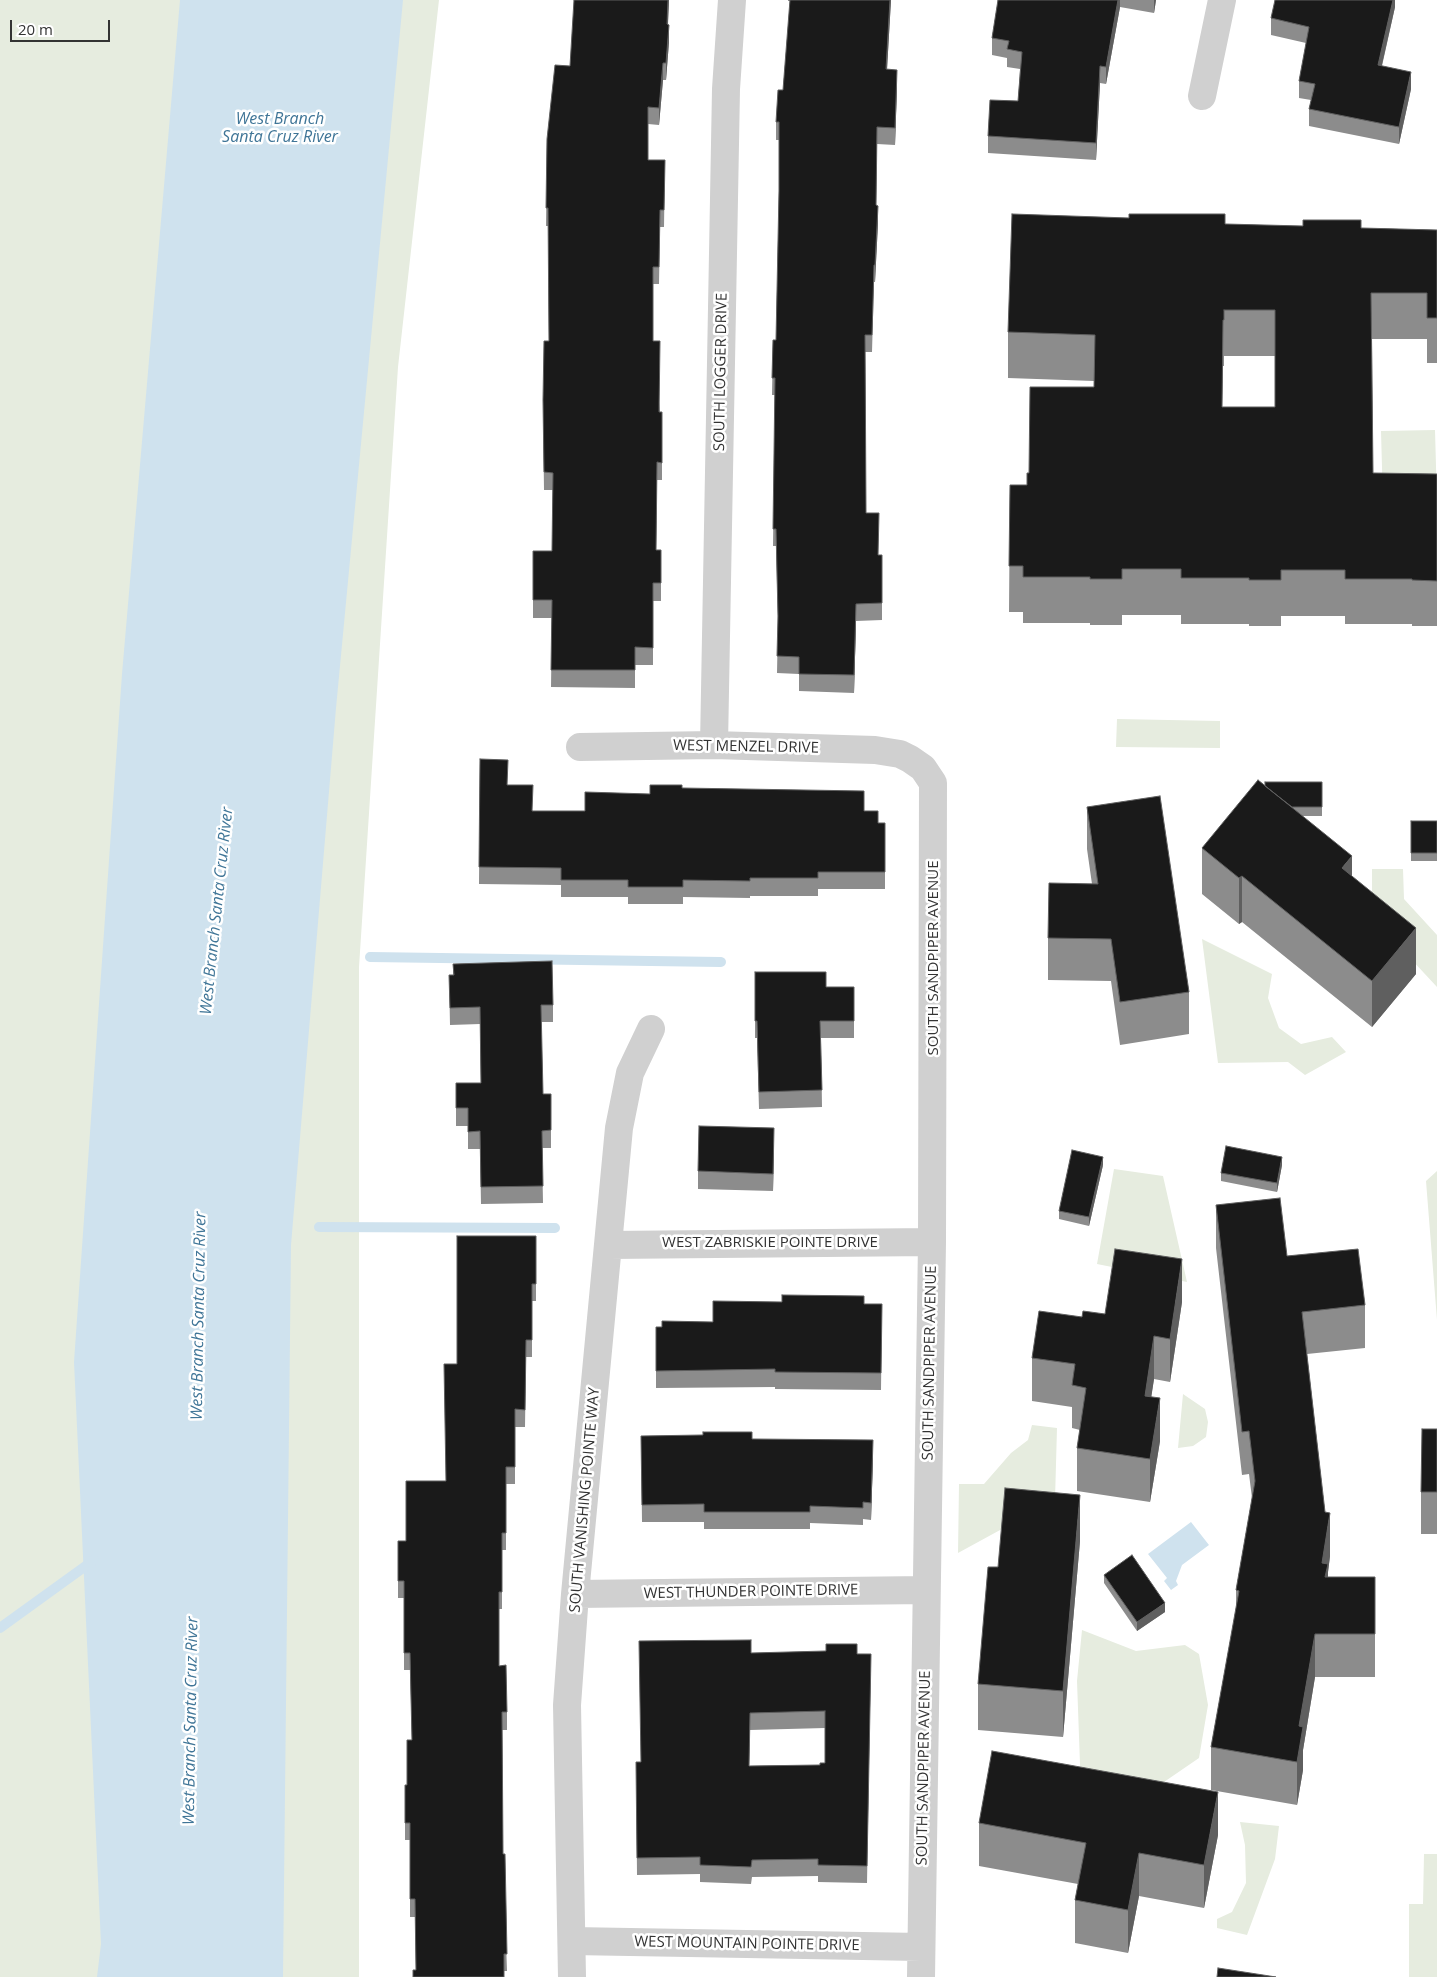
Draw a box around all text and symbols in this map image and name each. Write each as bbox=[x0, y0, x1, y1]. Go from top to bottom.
scale bar bbox=[12, 10, 112, 42]
text: 20 m bbox=[18, 19, 53, 39]
water label: West Branch Santa Cruz River bbox=[222, 109, 338, 147]
street label: SOUTH LOGGER DRIVE bbox=[711, 293, 731, 451]
street label: WEST MENZEL DRIVE bbox=[673, 737, 819, 757]
water label: West Branch Santa Cruz River bbox=[197, 806, 237, 1016]
street label: SOUTH SANDPIPER AVENUE bbox=[925, 861, 943, 1055]
water label: West Branch Santa Cruz River bbox=[188, 1212, 210, 1420]
street label: WEST ZABRISKIE POINTE DRIVE bbox=[662, 1234, 878, 1252]
street label: SOUTH SANDPIPER AVENUE bbox=[919, 1265, 941, 1461]
street label: SOUTH VANISHING POINTE WAY bbox=[566, 1387, 604, 1613]
street label: WEST THUNDER POINTE DRIVE bbox=[643, 1581, 859, 1603]
water label: West Branch Santa Cruz River bbox=[180, 1617, 202, 1825]
street label: SOUTH SANDPIPER AVENUE bbox=[913, 1670, 935, 1866]
street label: WEST MOUNTAIN POINTE DRIVE bbox=[634, 1933, 860, 1955]

